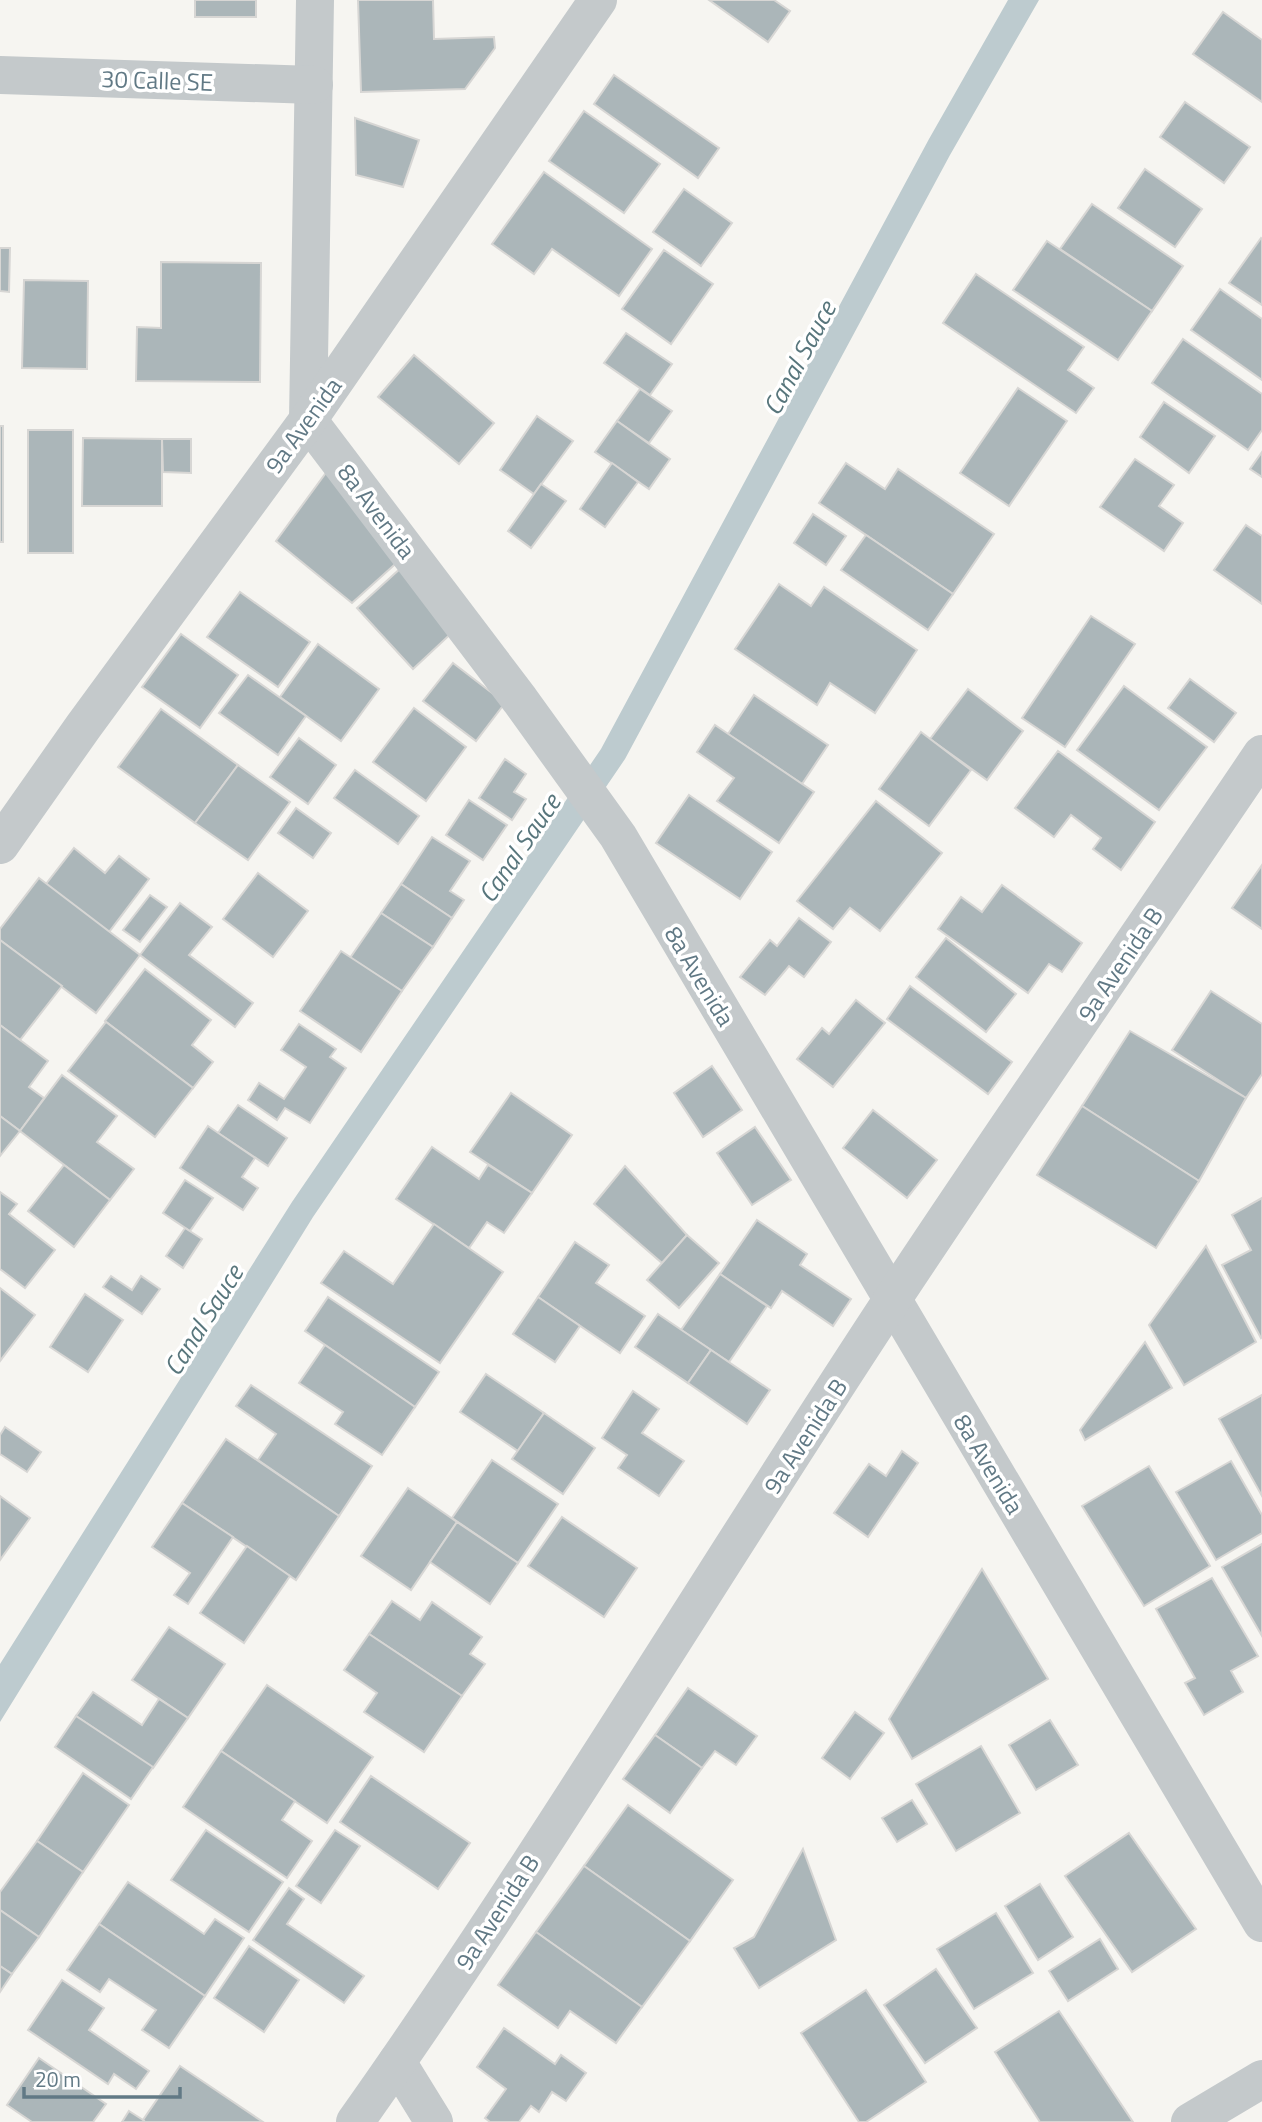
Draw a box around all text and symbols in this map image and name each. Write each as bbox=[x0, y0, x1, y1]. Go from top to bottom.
street label: 30 Calle SE bbox=[100, 60, 214, 100]
water label: Canal Sauce bbox=[753, 292, 846, 422]
street label: 9a Avenida bbox=[256, 370, 350, 480]
street label: 8a Avenida bbox=[329, 456, 425, 566]
water label: Canal Sauce bbox=[468, 784, 571, 910]
street label: 9a Avenida B bbox=[1068, 900, 1172, 1028]
street label: 8a Avenida bbox=[656, 919, 744, 1033]
water label: Canal Sauce bbox=[154, 1255, 254, 1383]
street label: 9a Avenida B bbox=[754, 1371, 856, 1501]
street label: 8a Avenida bbox=[945, 1407, 1033, 1521]
street label: 9a Avenida B bbox=[446, 1847, 548, 1977]
scale bar bbox=[24, 2056, 180, 2100]
text: 20 m bbox=[35, 2063, 81, 2095]

